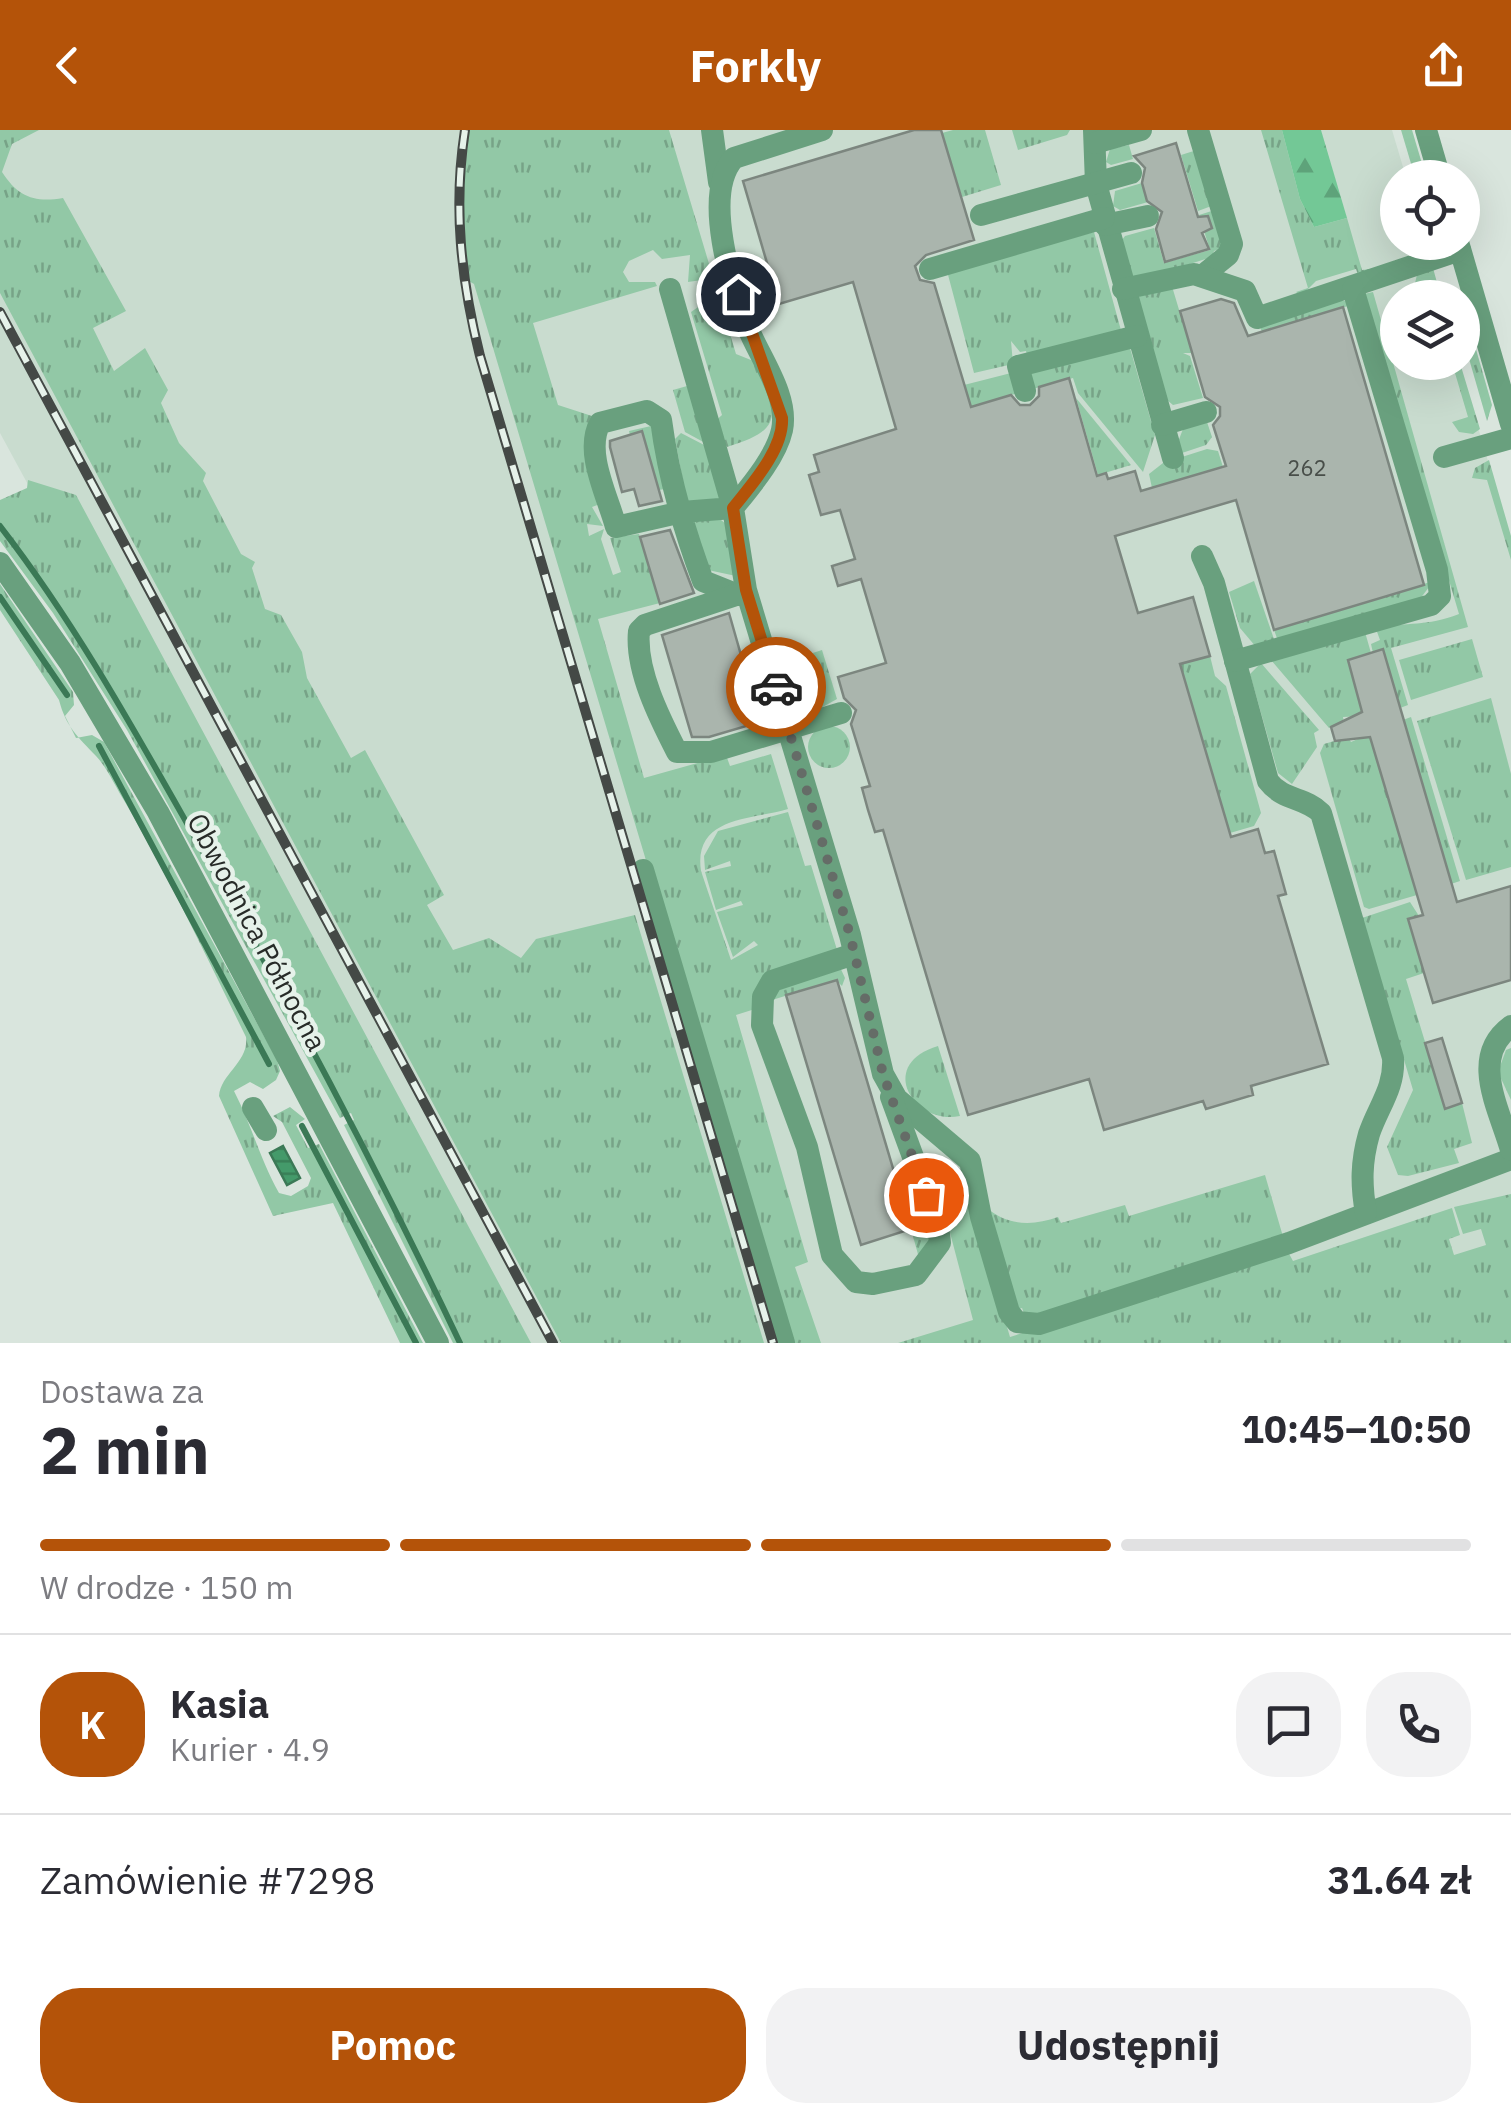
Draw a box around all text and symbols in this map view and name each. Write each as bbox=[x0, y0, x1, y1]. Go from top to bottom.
text: Forkly bbox=[690, 36, 821, 94]
icon: back bbox=[40, 38, 95, 93]
icon: share bbox=[1416, 38, 1471, 93]
map controls bbox=[1380, 160, 1480, 380]
button: locate bbox=[1380, 160, 1480, 260]
pin bbox=[696, 252, 781, 337]
icon: home bbox=[711, 267, 766, 322]
button: layers bbox=[1380, 280, 1480, 380]
house number: 262 bbox=[1287, 453, 1327, 482]
courier bbox=[726, 637, 826, 737]
icon: car bbox=[749, 660, 804, 715]
street label: Obwodnica Północna bbox=[179, 806, 336, 1057]
pin bbox=[884, 1153, 969, 1238]
icon: bag bbox=[899, 1168, 954, 1223]
text: Dostawa za bbox=[40, 1370, 204, 1412]
text: 10:45–10:50 bbox=[1241, 1404, 1471, 1453]
text: 2 min bbox=[40, 1407, 210, 1492]
text: W drodze · 150 m bbox=[40, 1566, 293, 1608]
button: chat bbox=[1236, 1672, 1341, 1777]
button: phone bbox=[1366, 1672, 1471, 1777]
text: Kasia bbox=[170, 1679, 269, 1728]
text: K bbox=[79, 1700, 106, 1749]
text: Kurier · 4.9 bbox=[170, 1728, 330, 1770]
text: Zamówienie #7298 bbox=[40, 1855, 375, 1904]
text: 31.64 zł bbox=[1327, 1855, 1471, 1904]
button: Pomoc bbox=[40, 1988, 746, 2103]
button: Udostępnij bbox=[766, 1988, 1471, 2103]

